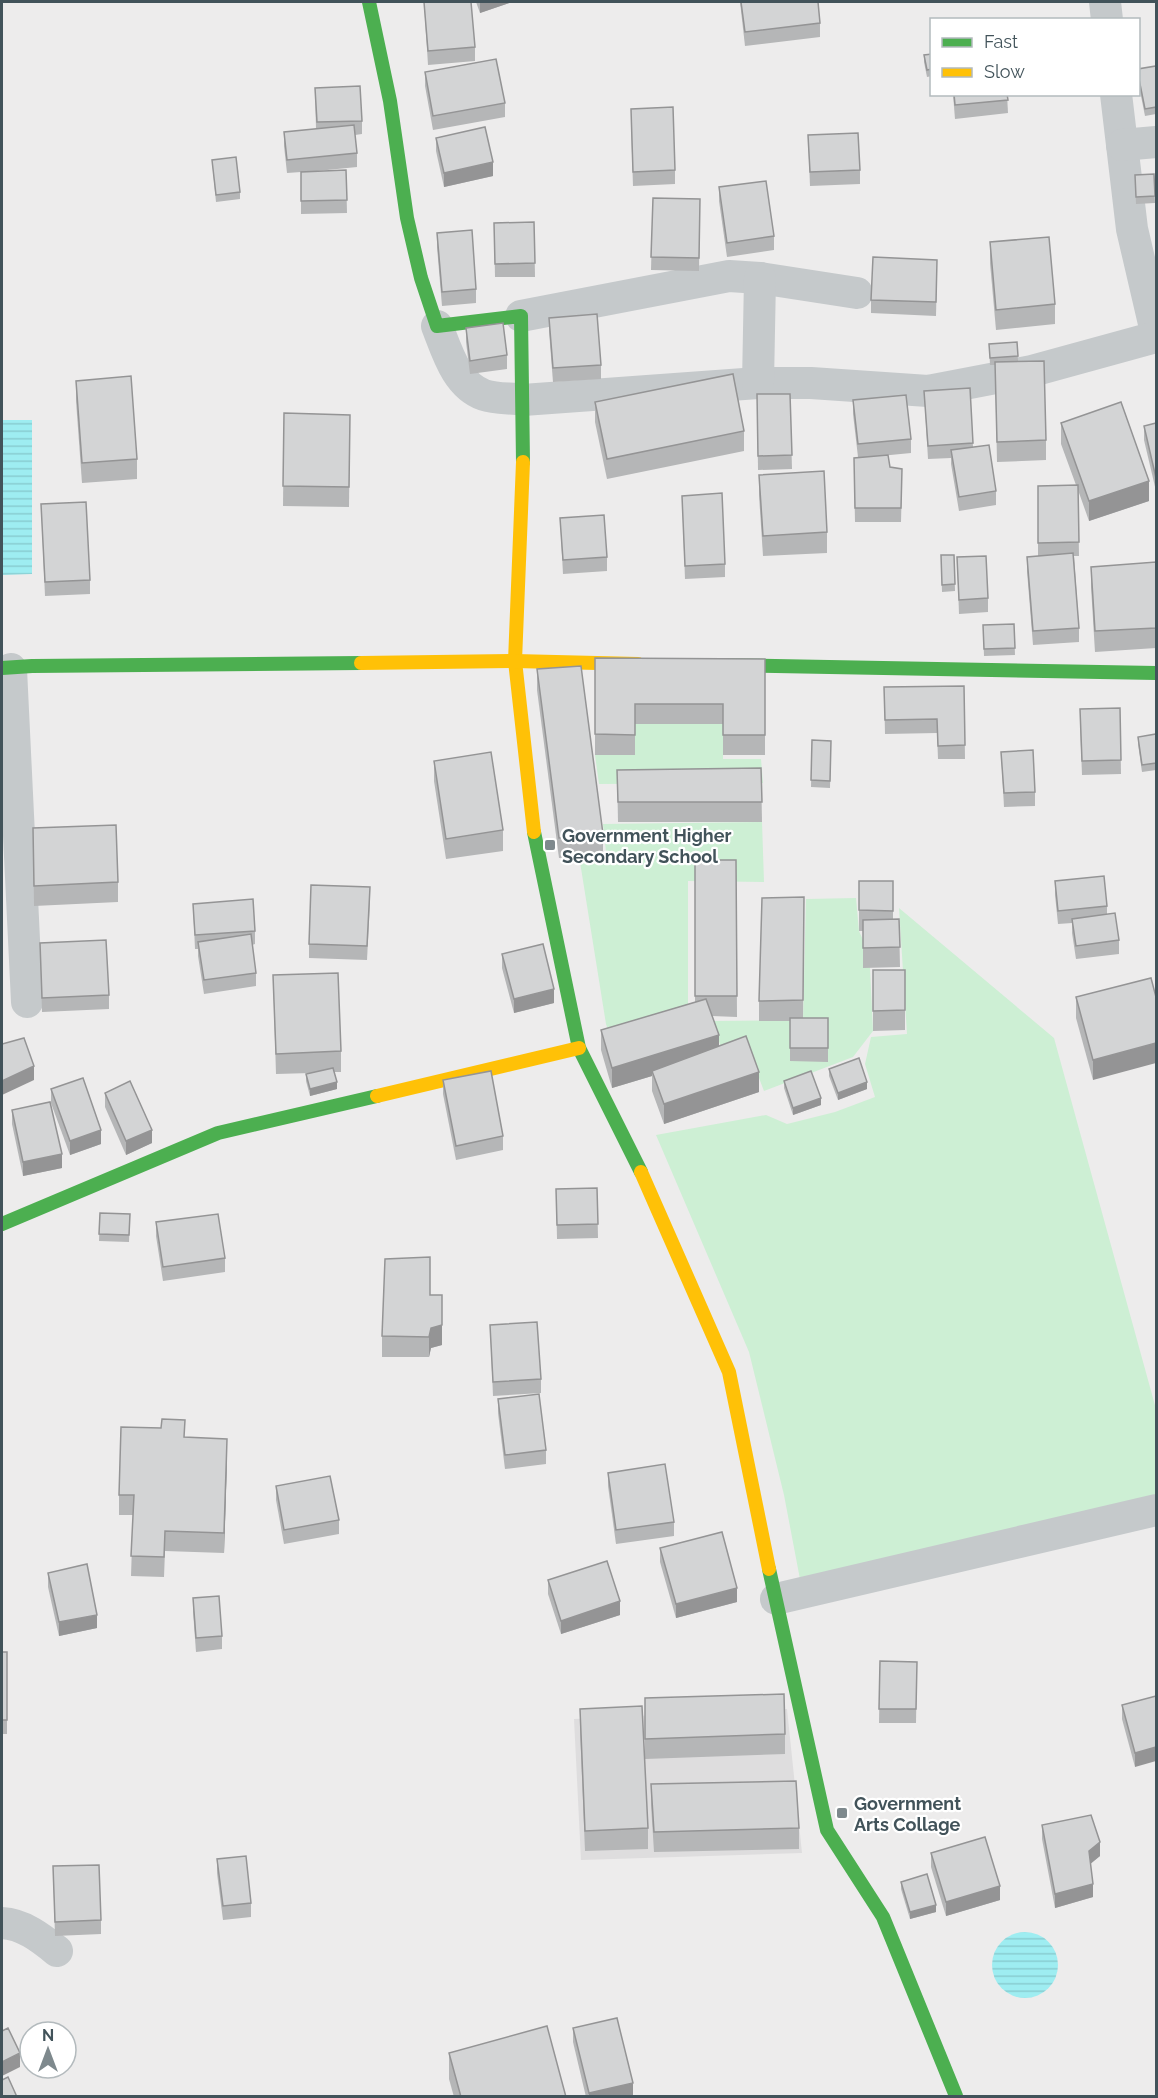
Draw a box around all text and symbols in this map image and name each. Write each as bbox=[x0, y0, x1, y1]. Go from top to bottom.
legend bbox=[930, 18, 1140, 96]
text: Fast bbox=[984, 31, 1018, 52]
text: Slow bbox=[984, 61, 1025, 82]
place label: Government Higher Secondary School bbox=[562, 825, 731, 867]
marker: Government Higher Secondary School bbox=[543, 838, 557, 852]
place label: Government Arts Collage bbox=[854, 1793, 961, 1835]
marker: Government Arts Collage bbox=[835, 1806, 849, 1820]
north arrow bbox=[18, 2020, 78, 2080]
text: N bbox=[42, 2026, 54, 2045]

